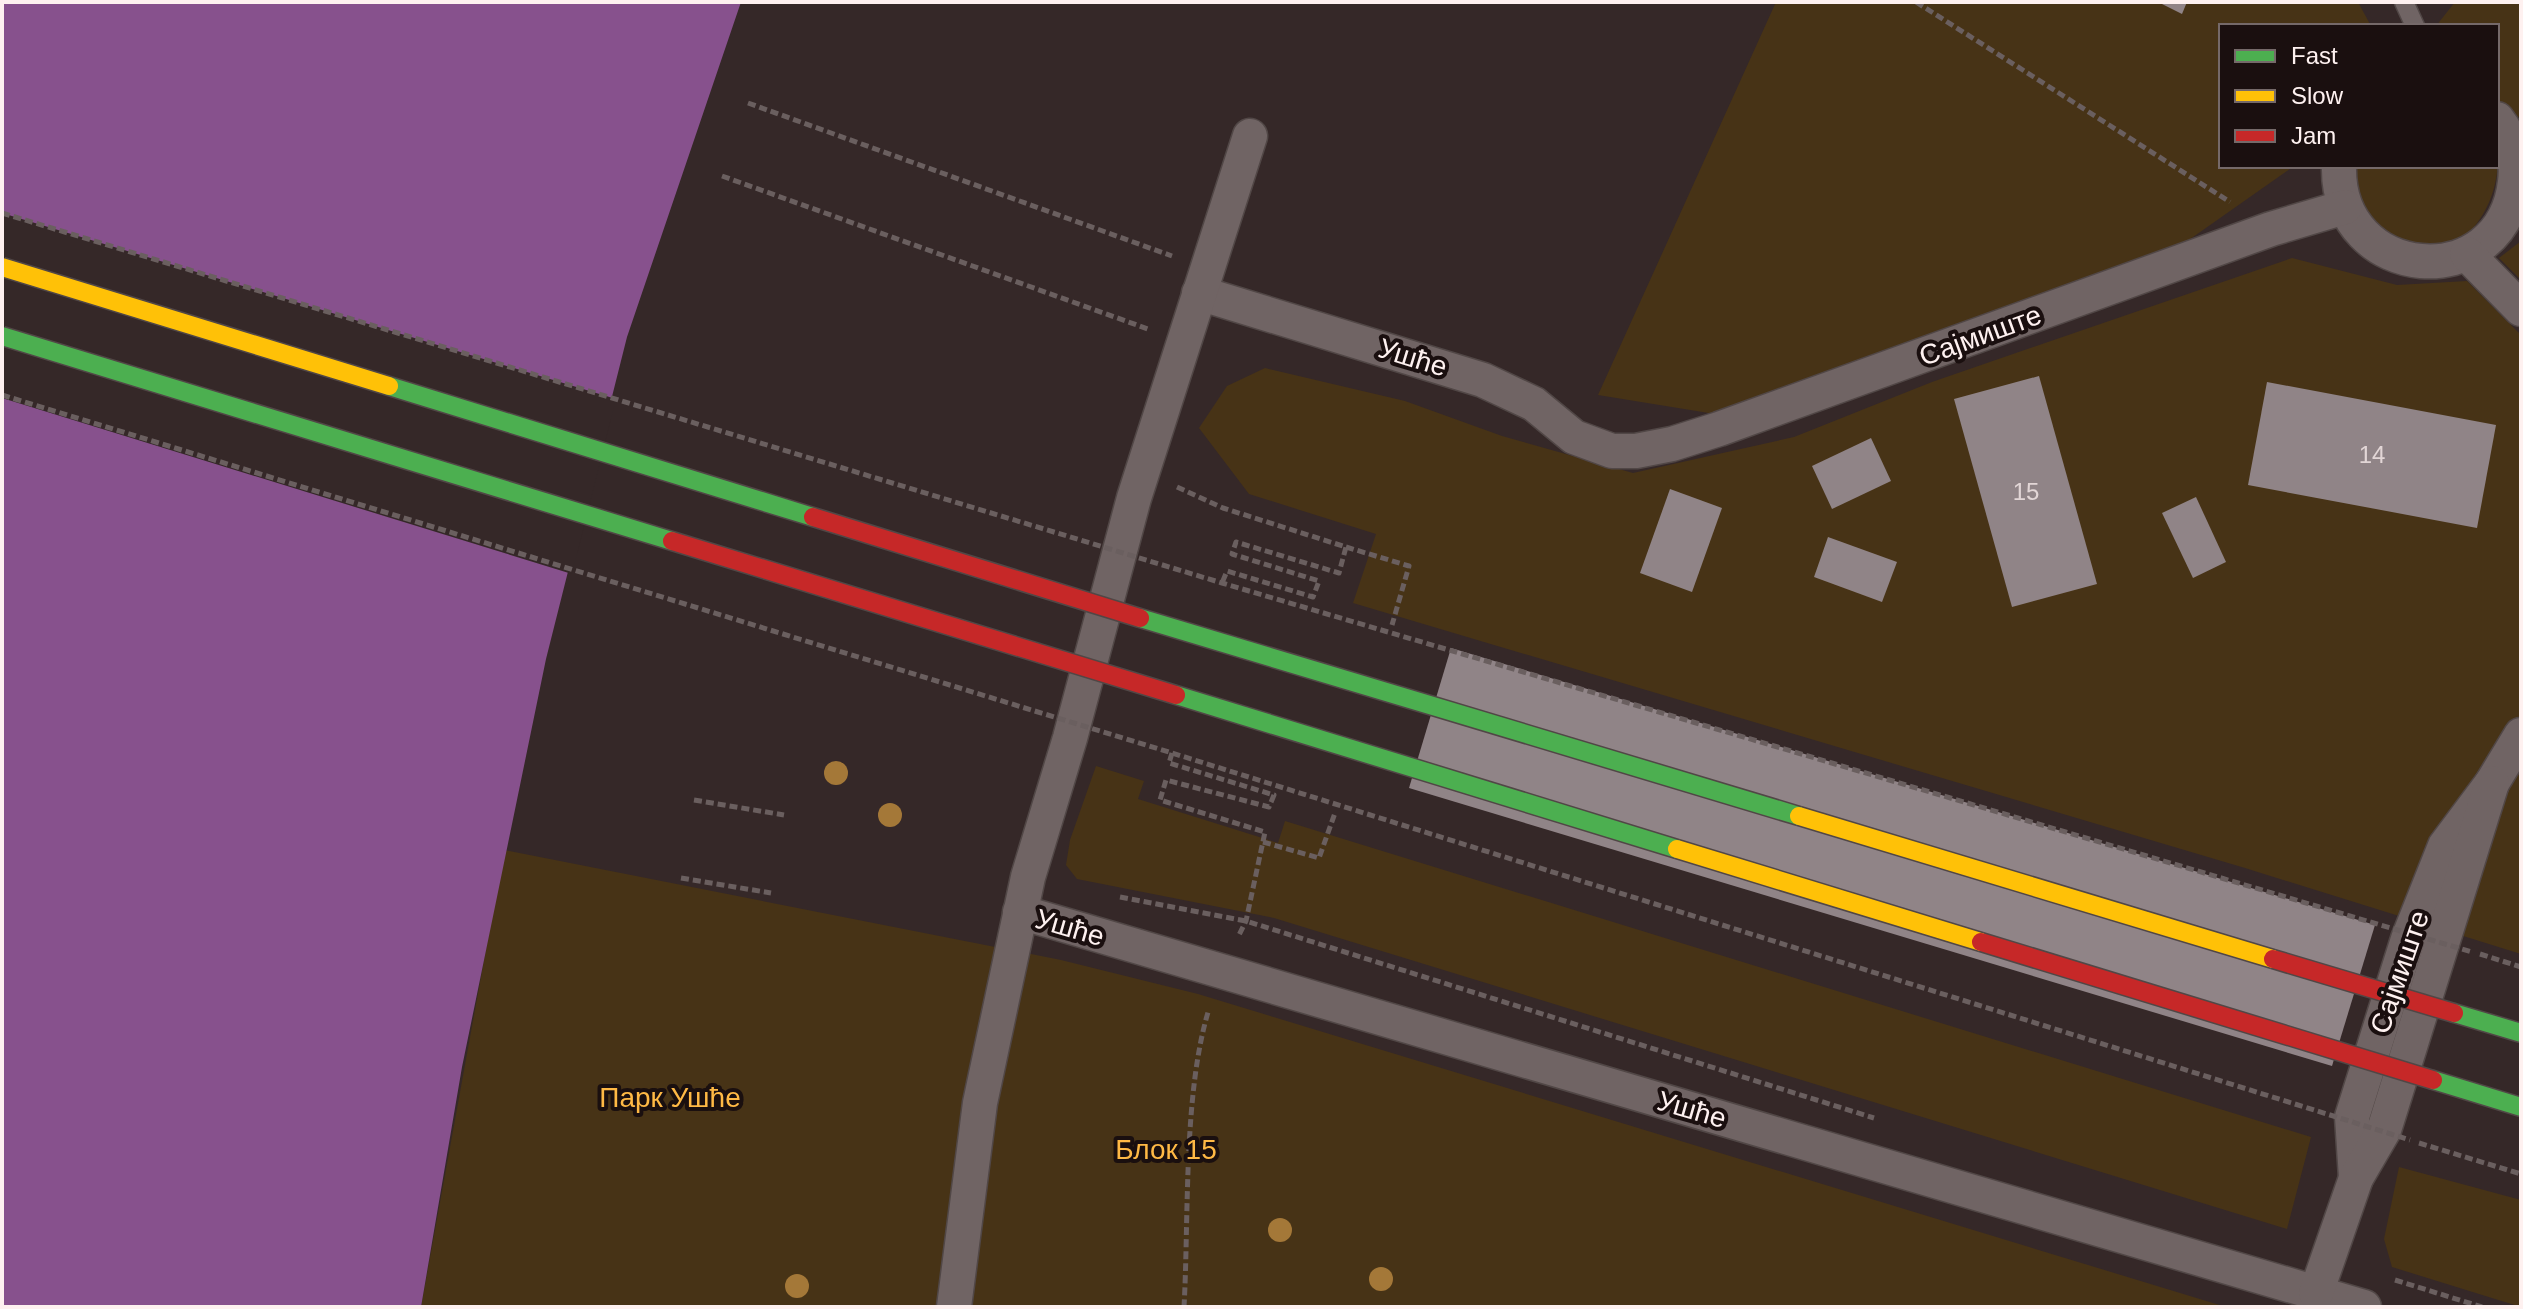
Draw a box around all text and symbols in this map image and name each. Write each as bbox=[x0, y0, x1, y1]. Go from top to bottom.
legend bbox=[2219, 24, 2499, 168]
text: Fast bbox=[2291, 42, 2338, 69]
text: Slow bbox=[2291, 82, 2344, 109]
text: Jam bbox=[2291, 122, 2336, 149]
street label: Сајмиште bbox=[1915, 299, 2046, 372]
street label: Ушће bbox=[1375, 332, 1451, 383]
house number: 14 bbox=[2359, 441, 2385, 468]
house number: 15 bbox=[2013, 478, 2039, 505]
street label: Ушће bbox=[1032, 903, 1108, 952]
street label: Сајмиште bbox=[2364, 907, 2435, 1038]
park label: Парк Ушће bbox=[599, 1082, 741, 1113]
street label: Ушће bbox=[1654, 1085, 1730, 1134]
park label: Блок 15 bbox=[1115, 1134, 1217, 1165]

